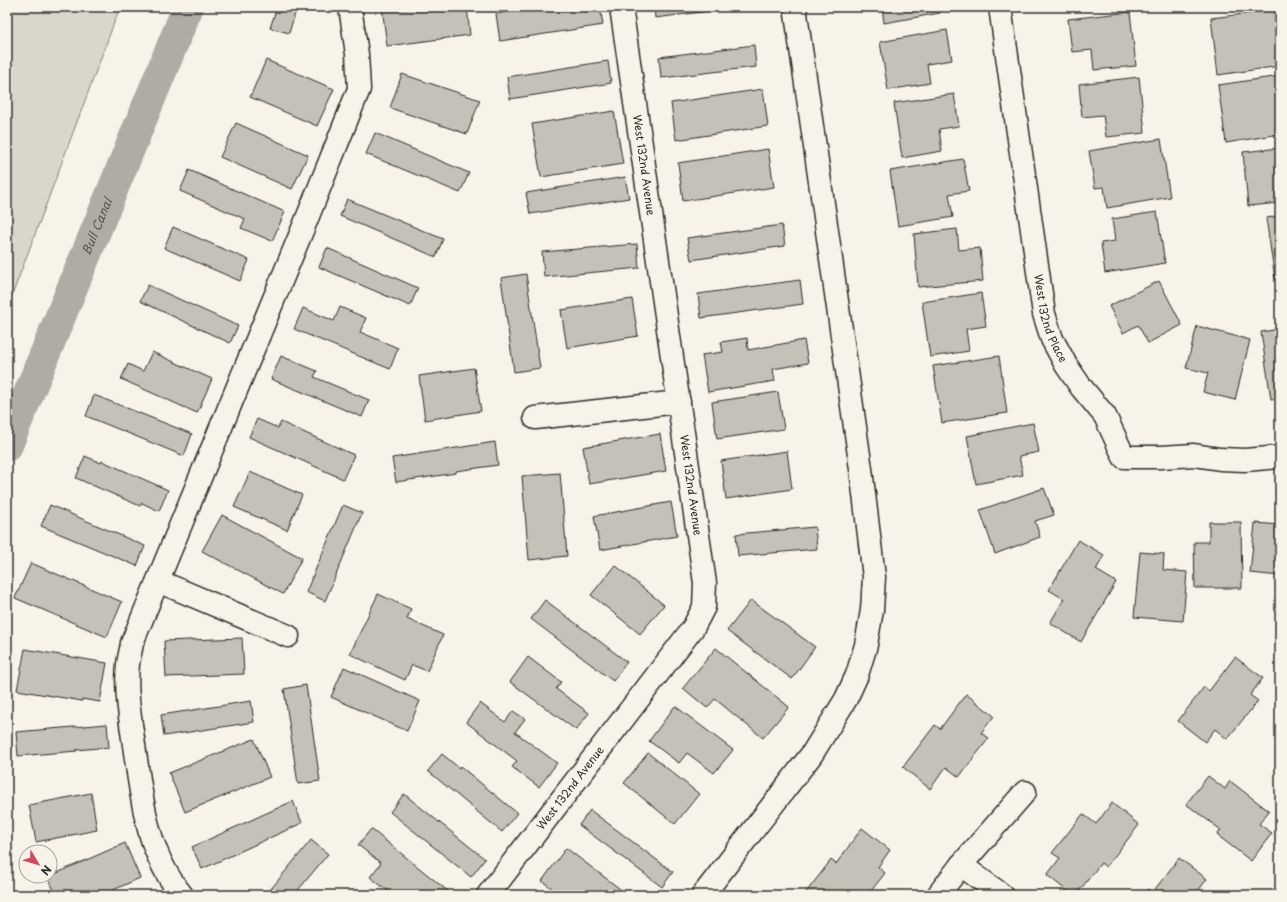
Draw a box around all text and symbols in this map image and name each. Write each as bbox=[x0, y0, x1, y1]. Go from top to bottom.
street label: West 132nd Avenue bbox=[629, 113, 660, 217]
water label: Bull Canal bbox=[77, 194, 117, 258]
street label: West 132nd Place bbox=[1030, 273, 1072, 366]
street label: West 132nd Avenue bbox=[676, 433, 707, 537]
street label: West 132nd Avenue bbox=[532, 742, 608, 833]
north arrow bbox=[18, 844, 58, 884]
text: N bbox=[37, 862, 56, 879]

